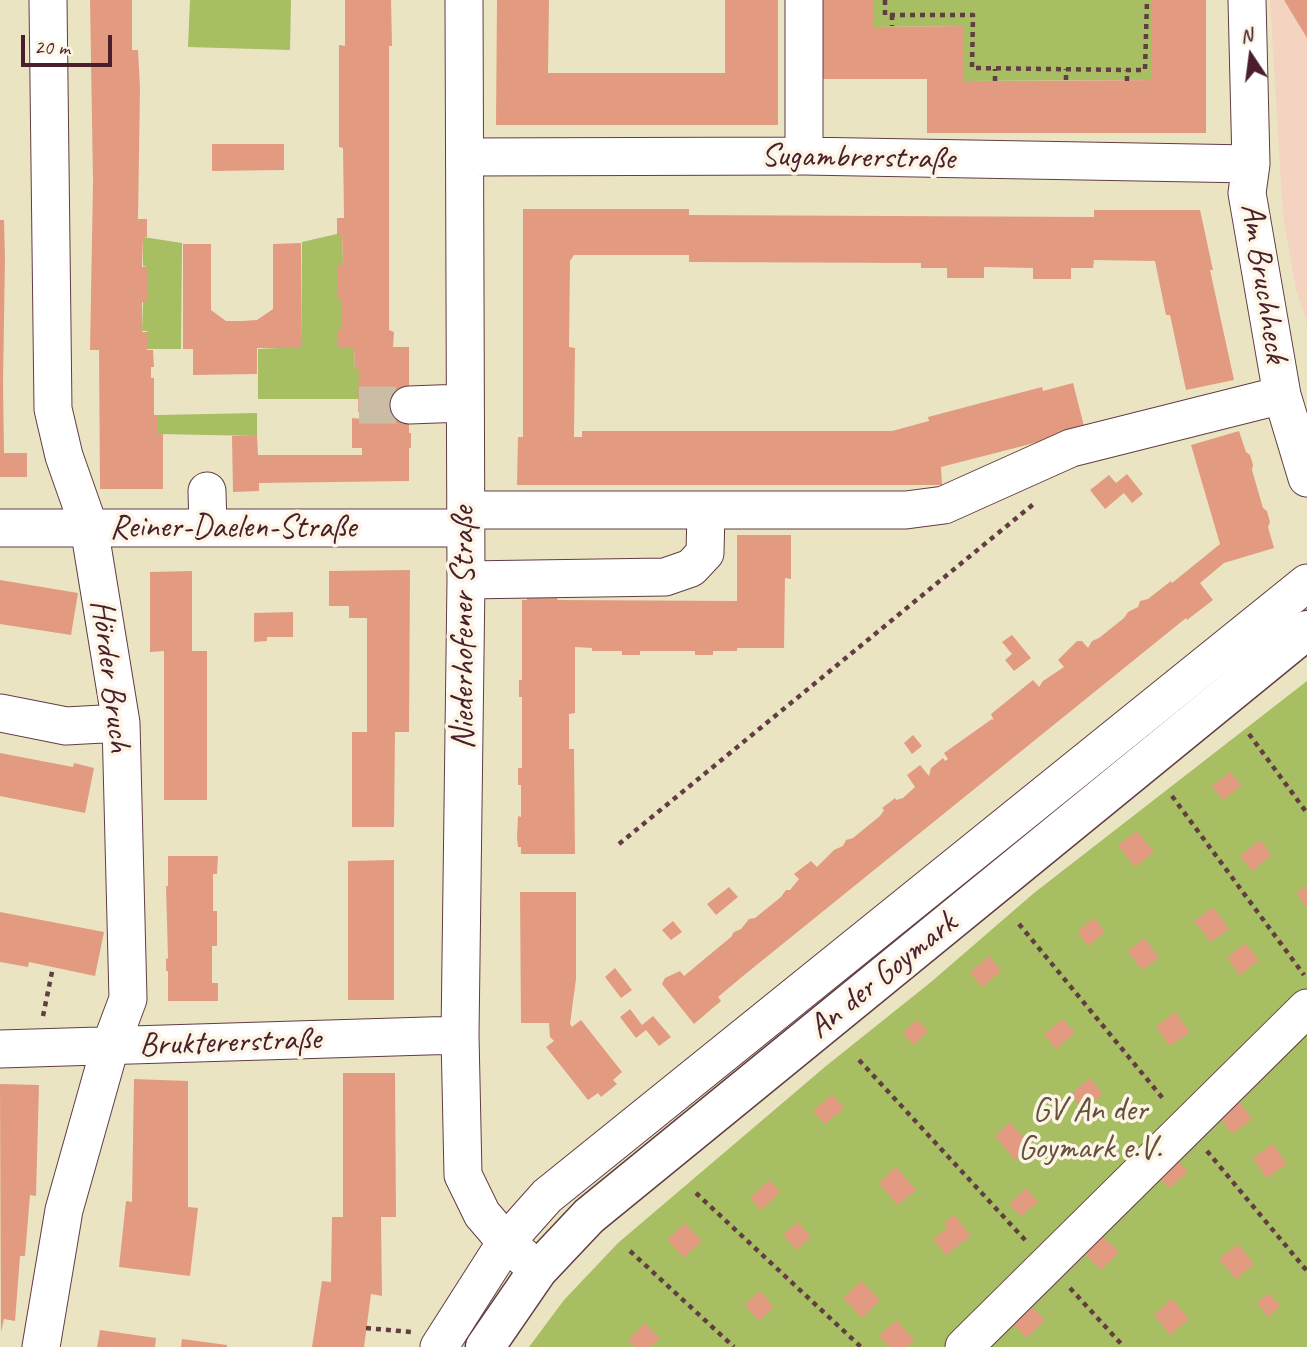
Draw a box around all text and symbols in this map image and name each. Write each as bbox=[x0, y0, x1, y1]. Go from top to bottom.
scale bar bbox=[24, 21, 116, 65]
north arrow bbox=[1216, 21, 1286, 91]
text: N bbox=[1238, 23, 1255, 49]
text: 20 m bbox=[34, 34, 70, 60]
street label: Sugambrerstraße bbox=[761, 137, 955, 179]
street label: Am Bruchheck bbox=[1231, 201, 1295, 365]
street label: Niederhofener Straße bbox=[444, 506, 484, 750]
street label: Reiner-Daelen-Straße bbox=[110, 508, 356, 548]
street label: Hörder Bruch bbox=[81, 597, 139, 755]
street label: An der Goymark bbox=[801, 904, 965, 1048]
street label: Bruktererstraße bbox=[138, 1020, 322, 1066]
park label: GV An der Goymark e.V. bbox=[1018, 1091, 1162, 1169]

